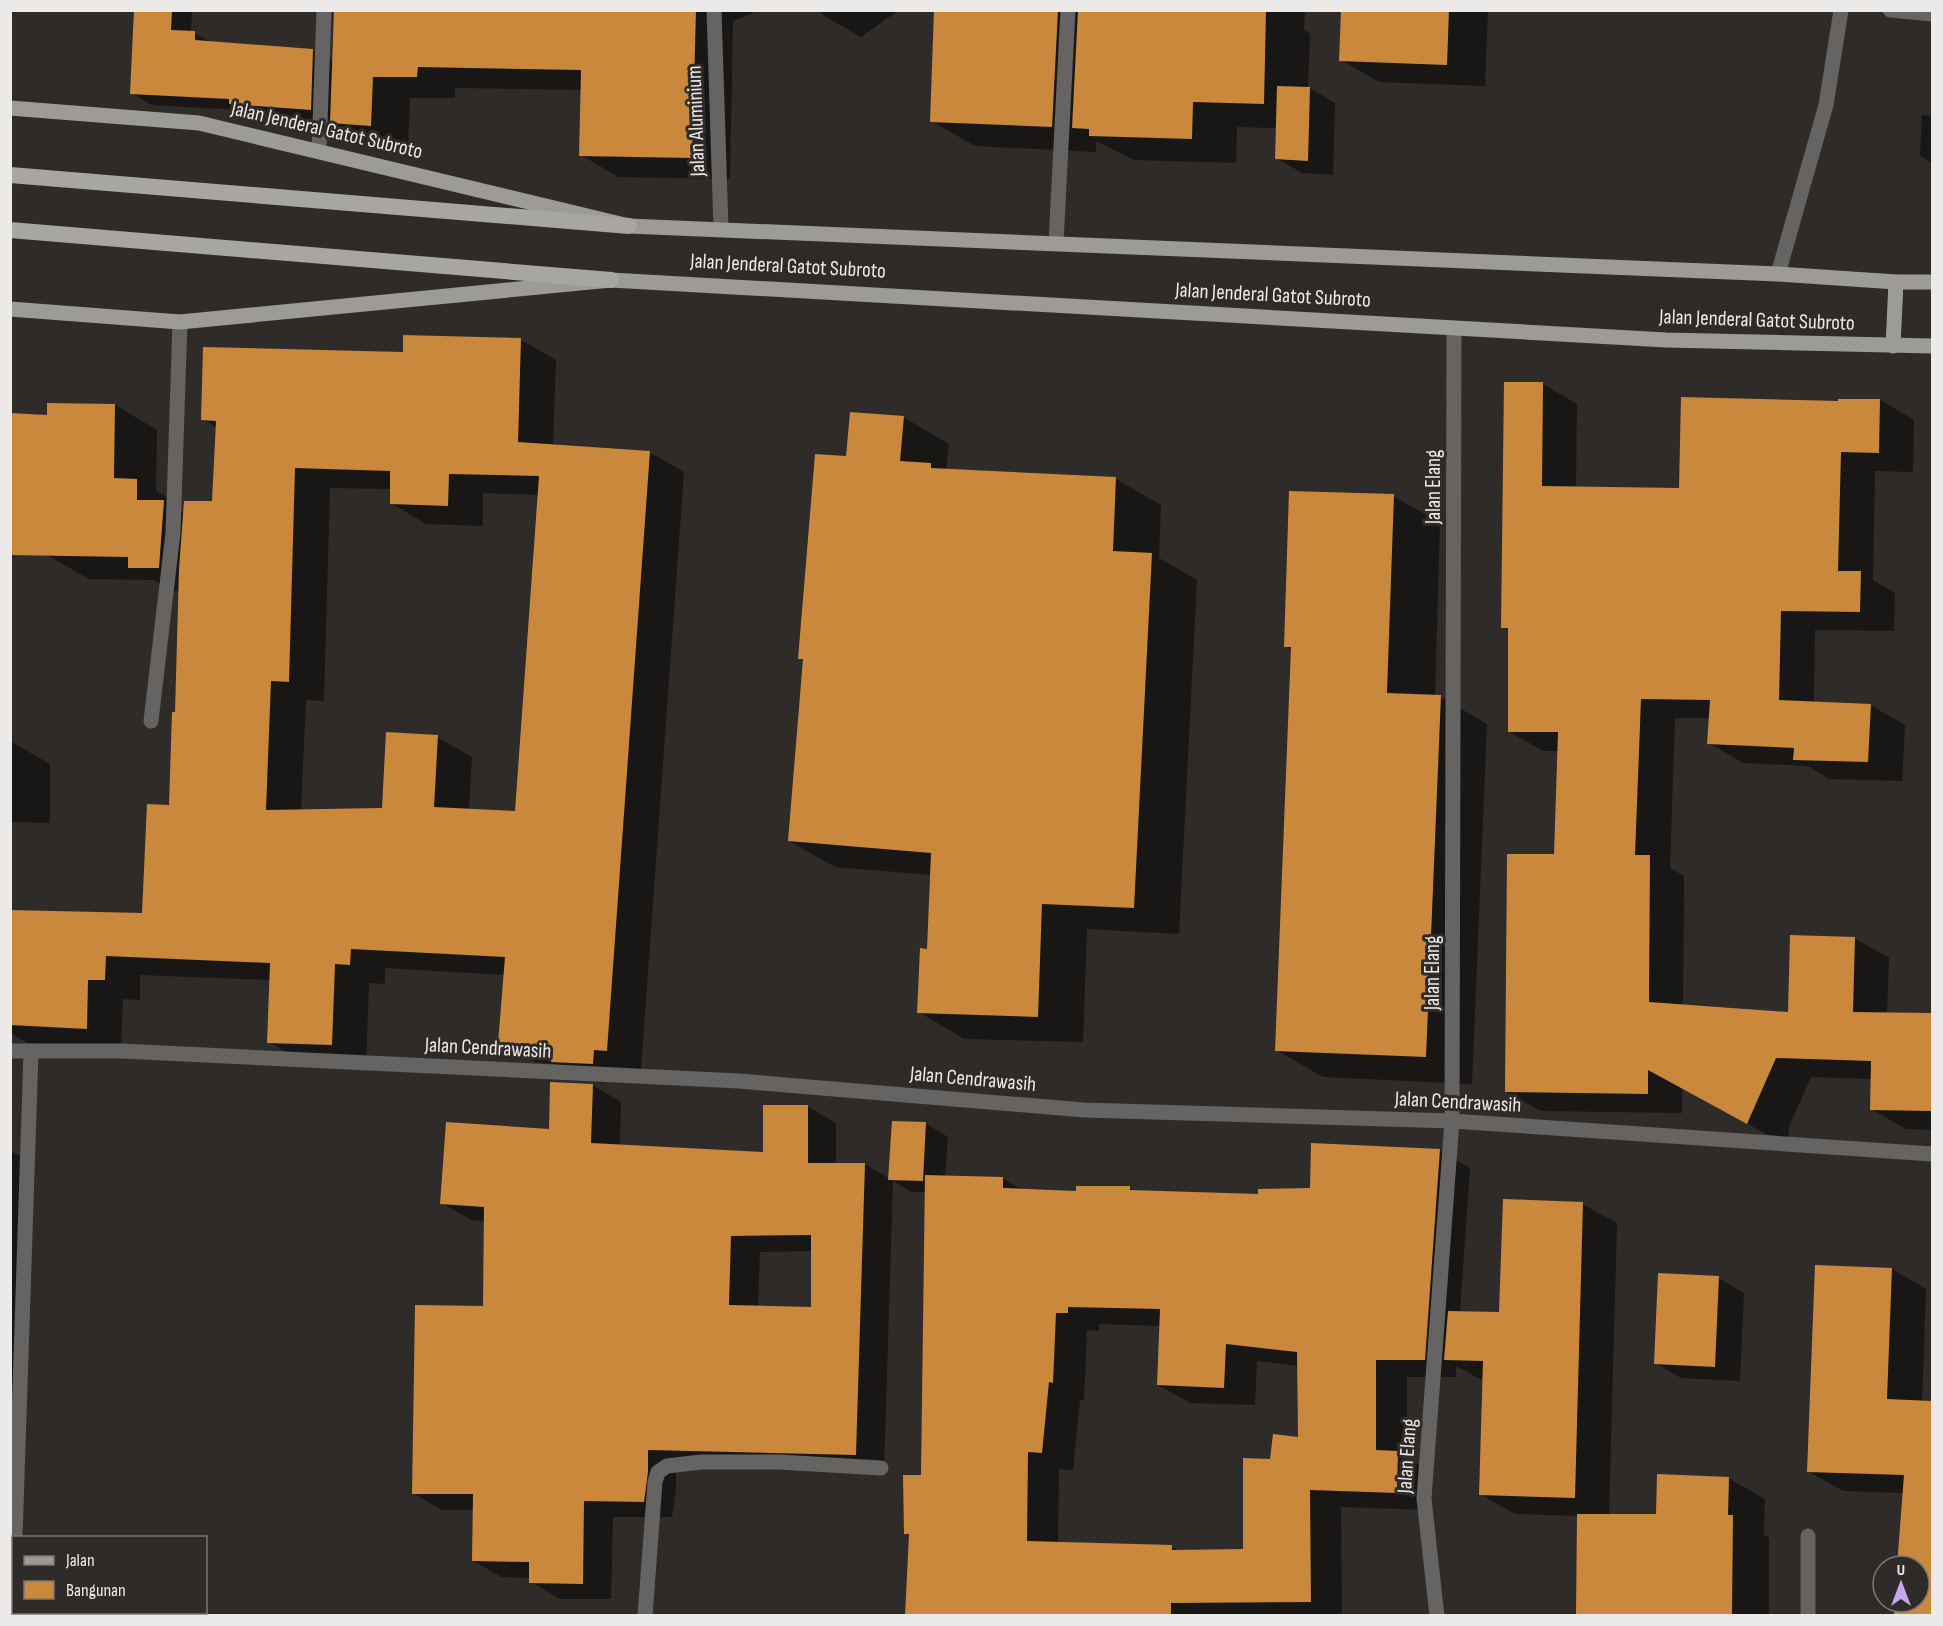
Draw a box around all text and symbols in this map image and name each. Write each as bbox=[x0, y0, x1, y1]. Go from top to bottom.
street label: Jalan Aluminium bbox=[682, 65, 710, 178]
street label: Jalan Jenderal Gatot Subroto bbox=[228, 96, 425, 164]
street label: Jalan Jenderal Gatot Subroto bbox=[689, 248, 886, 284]
street label: Jalan Jenderal Gatot Subroto bbox=[1174, 277, 1371, 313]
street label: Jalan Jenderal Gatot Subroto bbox=[1658, 304, 1855, 336]
street label: Jalan Elang bbox=[1421, 450, 1446, 525]
street label: Jalan Elang bbox=[1420, 936, 1445, 1011]
street label: Jalan Cendrawasih bbox=[423, 1032, 552, 1064]
street label: Jalan Cendrawasih bbox=[908, 1061, 1037, 1097]
street label: Jalan Cendrawasih bbox=[1393, 1086, 1522, 1118]
street label: Jalan Elang bbox=[1392, 1418, 1422, 1495]
legend bbox=[12, 1536, 207, 1614]
text: Jalan bbox=[65, 1550, 95, 1571]
north arrow bbox=[1871, 1554, 1931, 1614]
text: U bbox=[1897, 1561, 1905, 1580]
text: Bangunan bbox=[66, 1580, 126, 1601]

